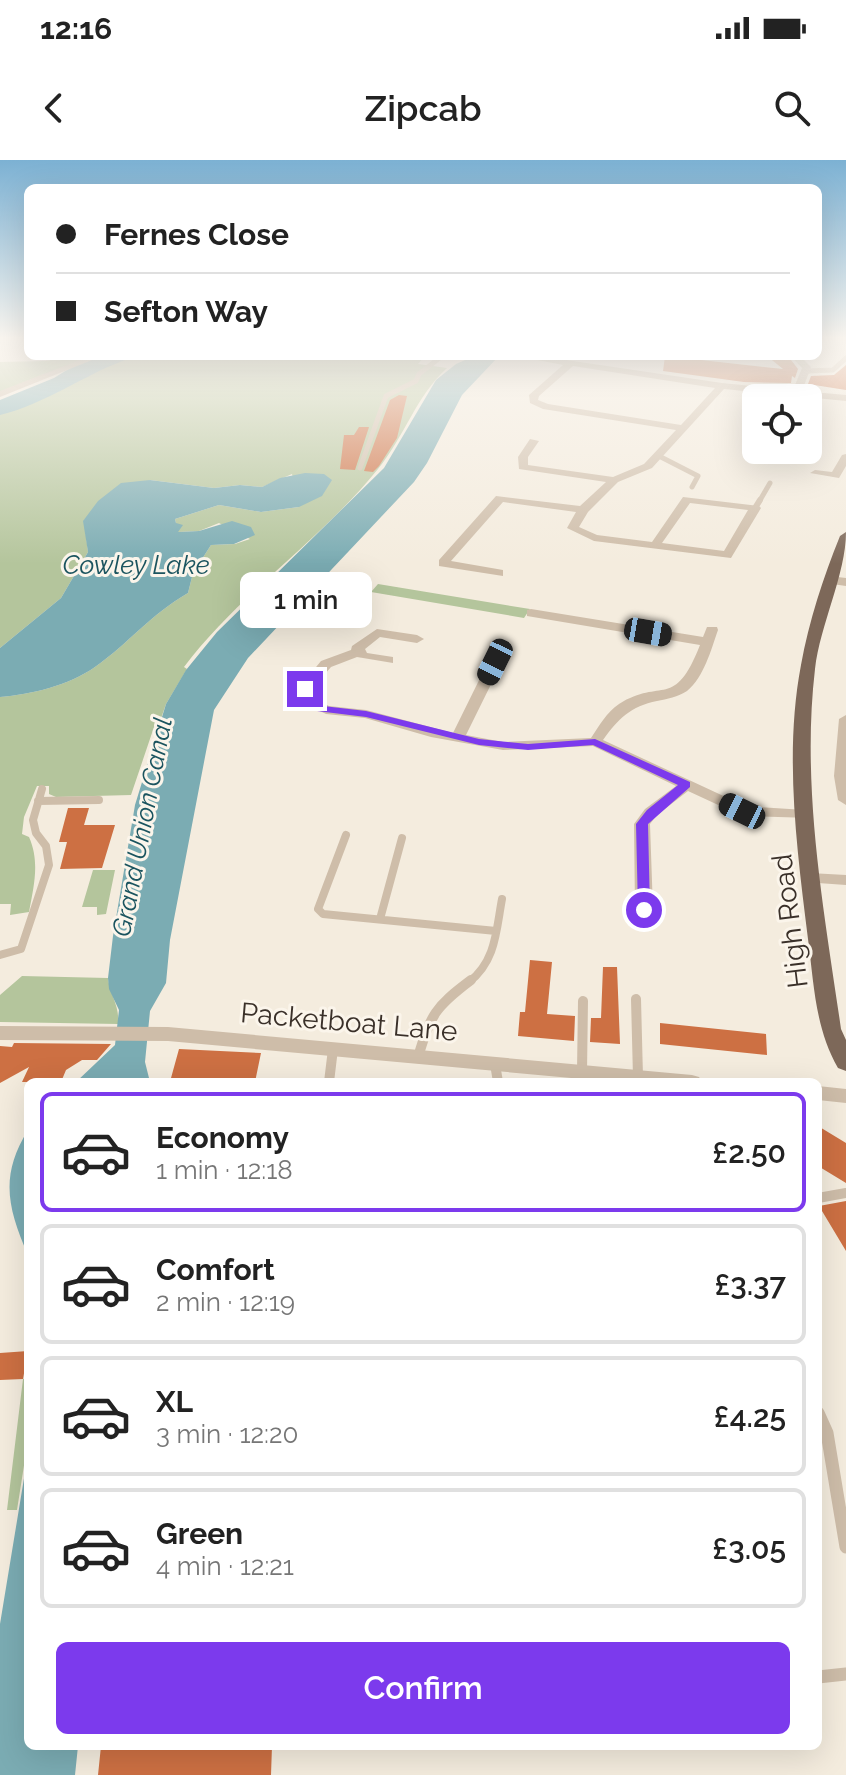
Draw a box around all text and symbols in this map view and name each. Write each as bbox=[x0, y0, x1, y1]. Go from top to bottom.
text: 12:16 bbox=[40, 11, 112, 46]
icon: back bbox=[32, 86, 76, 130]
icon: search bbox=[770, 86, 814, 130]
text: Zipcab bbox=[364, 87, 482, 129]
text: Fernes Close bbox=[104, 217, 289, 252]
text: Sefton Way bbox=[104, 294, 268, 329]
map controls bbox=[742, 384, 822, 464]
button: locate bbox=[742, 384, 822, 464]
water label: Cowley Lake bbox=[62, 550, 210, 580]
callout: 1 min bbox=[239, 573, 371, 629]
text: 1 min bbox=[274, 585, 338, 615]
car bbox=[622, 616, 674, 648]
car bbox=[474, 635, 516, 689]
route end bbox=[287, 671, 323, 707]
water label: Grand Union Canal bbox=[106, 715, 178, 939]
car bbox=[715, 790, 769, 832]
street label: High Road bbox=[765, 852, 815, 990]
route start bbox=[626, 892, 662, 928]
street label: Packetboat Lane bbox=[239, 996, 459, 1048]
icon: car bbox=[60, 1116, 132, 1188]
text: Economy bbox=[156, 1120, 289, 1155]
text: £2.50 bbox=[712, 1135, 786, 1170]
text: 1 min · 12:18 bbox=[156, 1155, 293, 1185]
icon: car bbox=[60, 1248, 132, 1320]
text: Comfort bbox=[156, 1252, 275, 1287]
text: £3.37 bbox=[714, 1267, 786, 1302]
text: 2 min · 12:19 bbox=[156, 1287, 295, 1317]
icon: car bbox=[60, 1380, 132, 1452]
text: XL bbox=[156, 1384, 193, 1419]
text: £4.25 bbox=[714, 1399, 786, 1434]
text: 3 min · 12:20 bbox=[156, 1419, 298, 1449]
icon: car bbox=[60, 1512, 132, 1584]
text: Green bbox=[156, 1516, 243, 1551]
text: £3.05 bbox=[712, 1531, 786, 1566]
text: 4 min · 12:21 bbox=[156, 1551, 294, 1581]
button: Confirm bbox=[56, 1642, 790, 1734]

